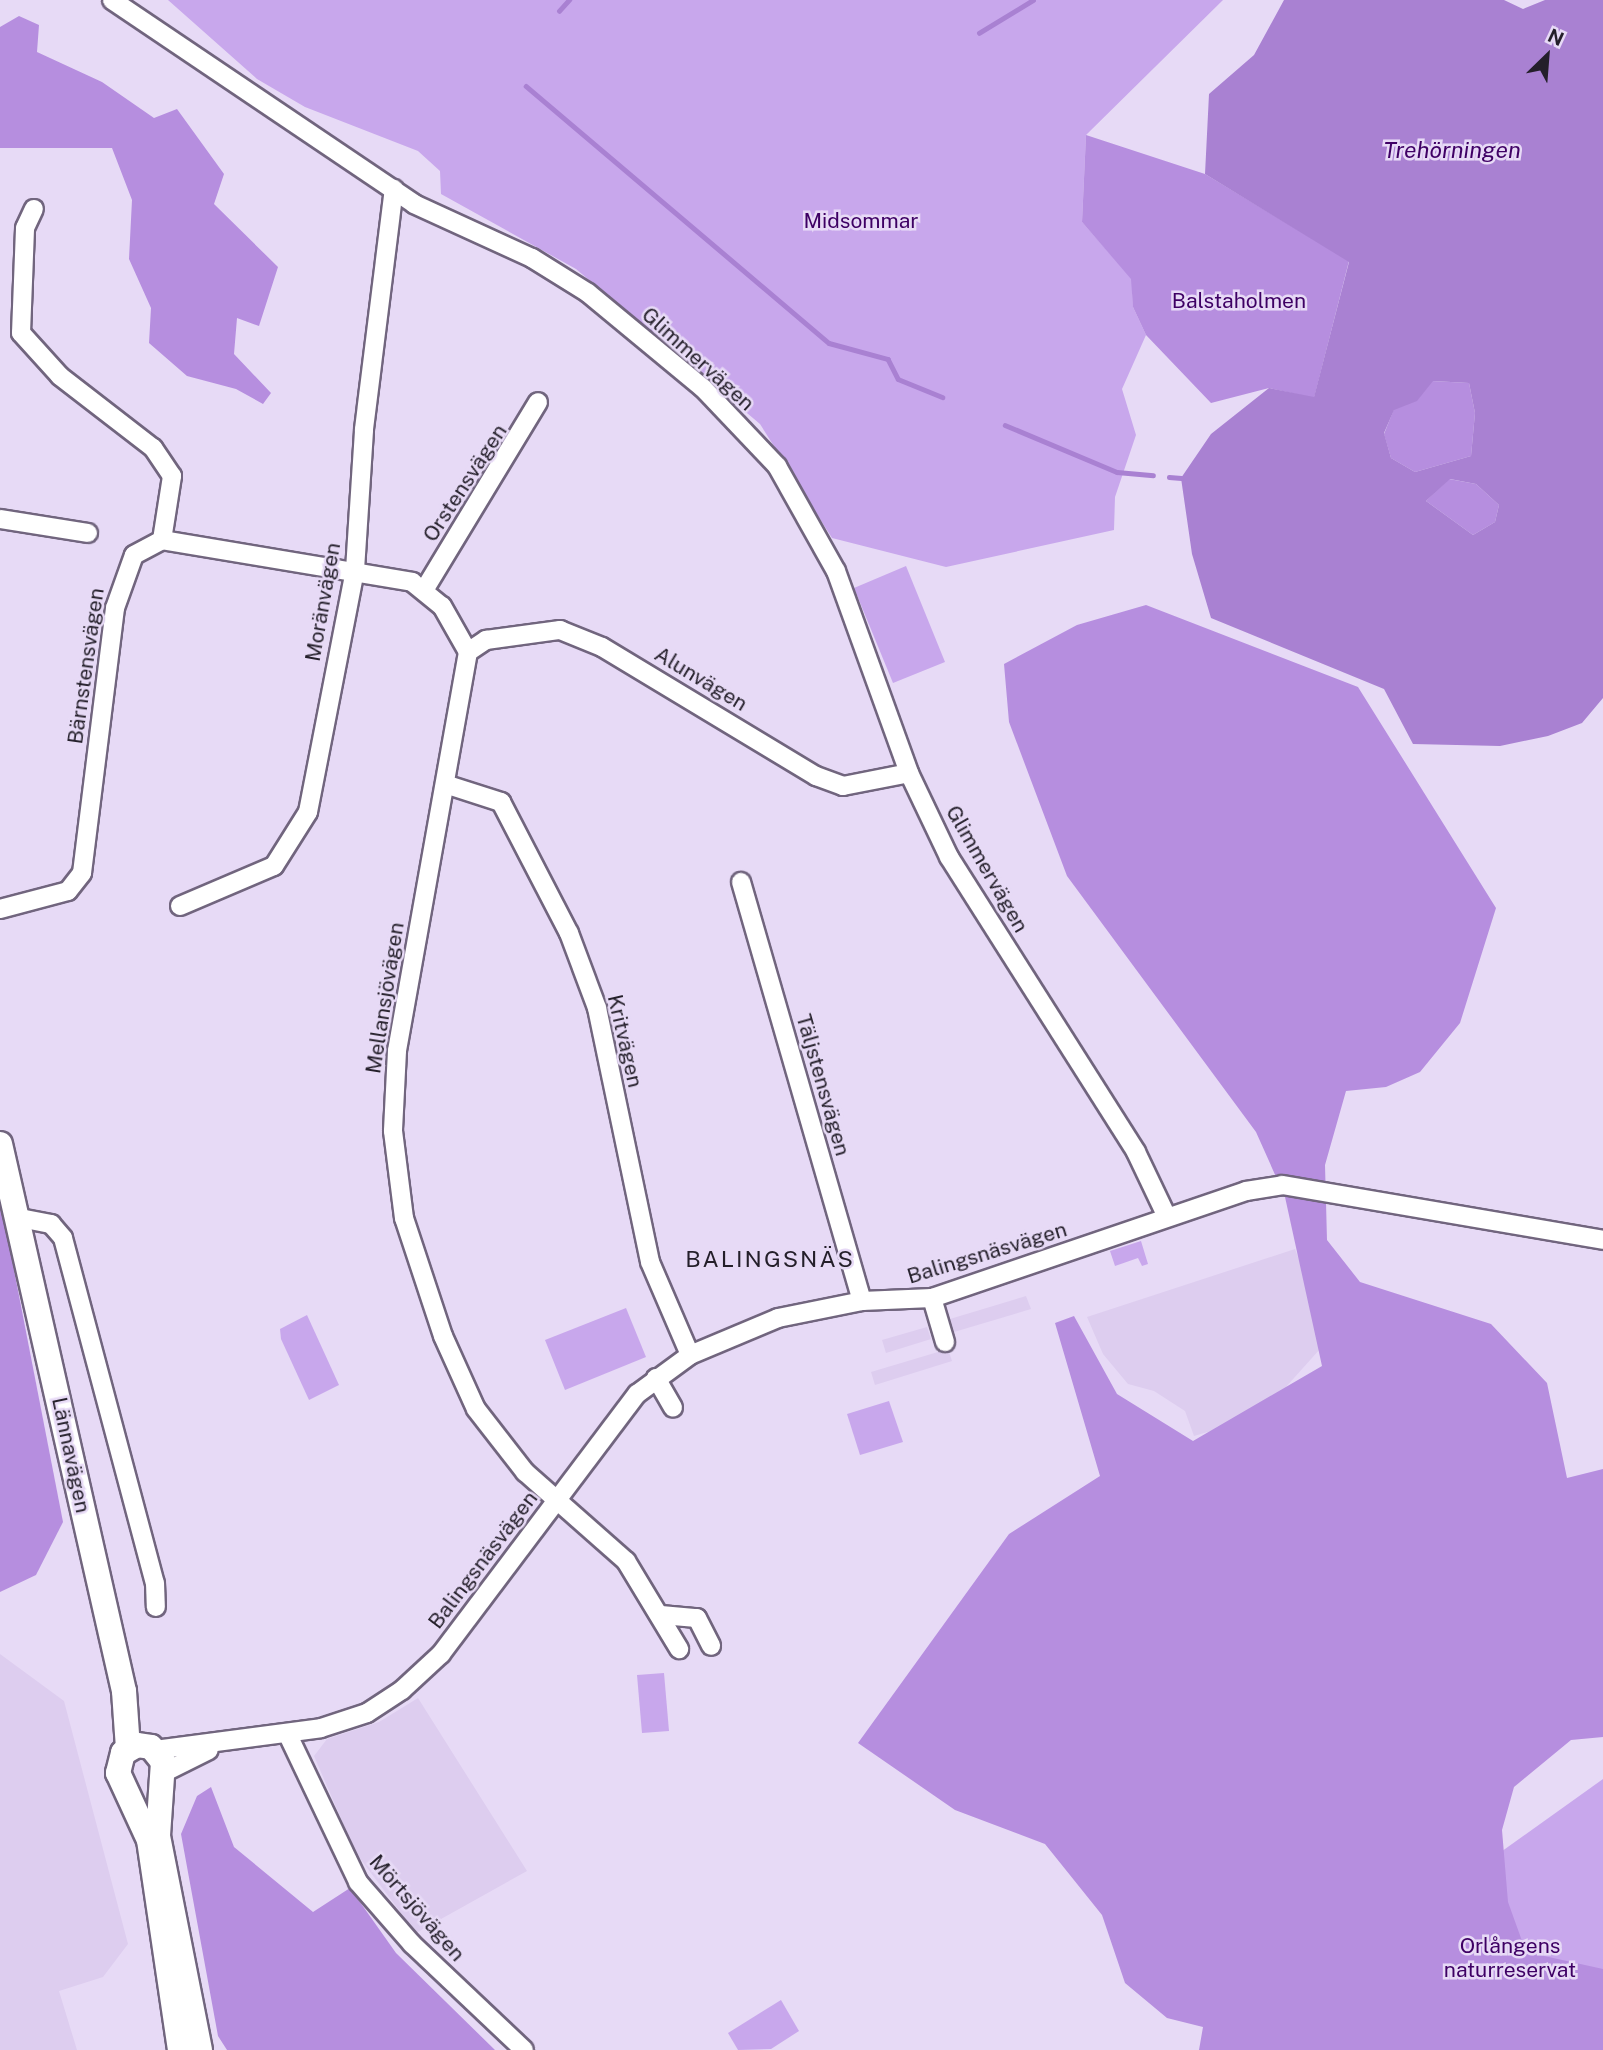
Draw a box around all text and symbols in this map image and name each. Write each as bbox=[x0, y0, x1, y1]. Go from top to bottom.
north arrow bbox=[1512, 21, 1582, 91]
text: N bbox=[1544, 24, 1567, 50]
water label: Trehörningen bbox=[1383, 136, 1521, 164]
park label: Midsommar bbox=[804, 208, 918, 234]
park label: Balstaholmen bbox=[1172, 288, 1306, 314]
street label: Glimmervägen bbox=[637, 302, 759, 416]
street label: Orstensvägen bbox=[418, 420, 512, 546]
street label: Moränvägen bbox=[300, 541, 346, 663]
street label: Bärnstensvägen bbox=[63, 586, 109, 746]
street label: Alunvägen bbox=[650, 641, 752, 717]
street label: Glimmervägen bbox=[940, 801, 1034, 937]
street label: Mellansjövägen bbox=[361, 921, 409, 1075]
street label: Kritvägen bbox=[602, 992, 648, 1090]
street label: Täljstensvägen bbox=[791, 1011, 855, 1159]
street label: Balingsnäsvägen bbox=[904, 1217, 1070, 1289]
district label: BALINGSNÄS bbox=[686, 1245, 854, 1273]
street label: Lännavägen bbox=[46, 1395, 96, 1515]
street label: Balingsnäsvägen bbox=[423, 1486, 543, 1634]
street label: Mörtsjövägen bbox=[364, 1850, 470, 1966]
park label: Orlångens naturreservat bbox=[1444, 1933, 1576, 1983]

